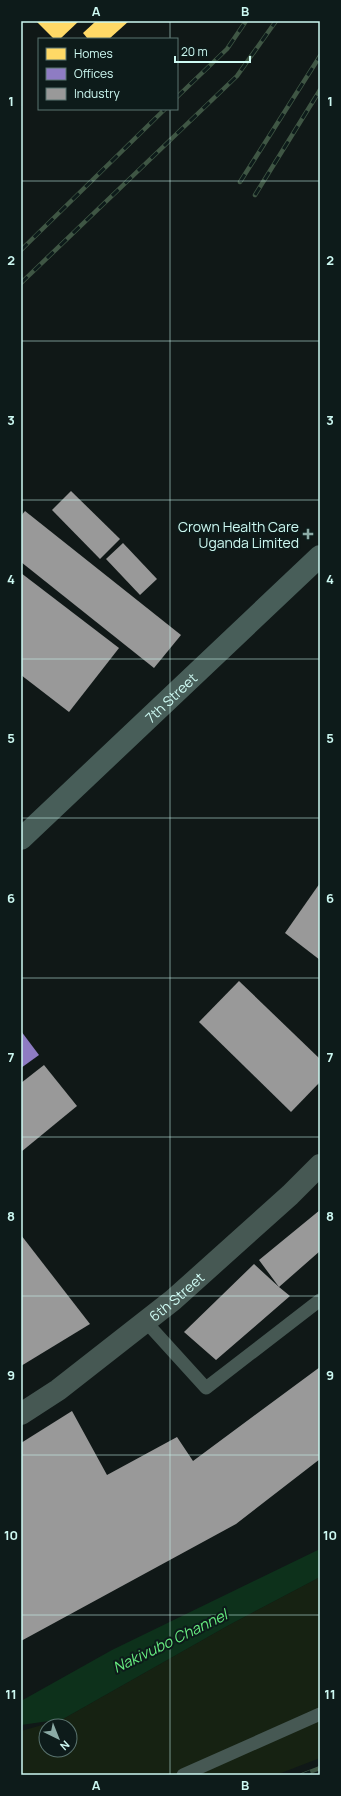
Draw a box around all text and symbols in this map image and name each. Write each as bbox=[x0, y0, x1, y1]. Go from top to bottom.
text: A bbox=[92, 2, 101, 20]
text: B bbox=[241, 2, 249, 20]
legend bbox=[38, 38, 178, 110]
scale bar bbox=[175, 38, 250, 64]
text: 20 m bbox=[181, 43, 208, 60]
text: Homes bbox=[74, 45, 113, 62]
text: Offices bbox=[74, 65, 113, 82]
text: Industry bbox=[74, 85, 120, 102]
text: 1 bbox=[8, 92, 14, 110]
text: 1 bbox=[327, 92, 333, 110]
text: 2 bbox=[7, 251, 15, 269]
text: 2 bbox=[326, 251, 334, 269]
text: 3 bbox=[7, 411, 15, 429]
text: 3 bbox=[326, 411, 334, 429]
place label: Crown Health Care Uganda Limited bbox=[178, 517, 299, 552]
marker: Crown Health Care Uganda Limited bbox=[302, 528, 314, 540]
text: 4 bbox=[7, 570, 15, 588]
text: 4 bbox=[326, 570, 334, 588]
street label: 7th Street bbox=[141, 668, 201, 727]
text: 5 bbox=[7, 729, 15, 747]
text: 5 bbox=[326, 729, 334, 747]
text: 6 bbox=[7, 889, 15, 907]
text: 6 bbox=[326, 889, 334, 907]
text: 7 bbox=[8, 1048, 15, 1066]
text: 7 bbox=[327, 1048, 334, 1066]
text: 8 bbox=[7, 1207, 15, 1225]
text: 8 bbox=[326, 1207, 334, 1225]
street label: 6th Street bbox=[145, 1267, 208, 1325]
text: 9 bbox=[7, 1366, 15, 1384]
text: 9 bbox=[326, 1366, 334, 1384]
text: 10 bbox=[4, 1526, 18, 1544]
text: 10 bbox=[323, 1526, 337, 1544]
water label: Nakivubo Channel bbox=[109, 1603, 233, 1678]
text: 11 bbox=[5, 1685, 17, 1703]
text: 11 bbox=[324, 1685, 336, 1703]
north arrow bbox=[38, 1718, 78, 1758]
text: N bbox=[57, 1737, 73, 1754]
text: A bbox=[92, 1776, 101, 1794]
text: B bbox=[241, 1776, 249, 1794]

